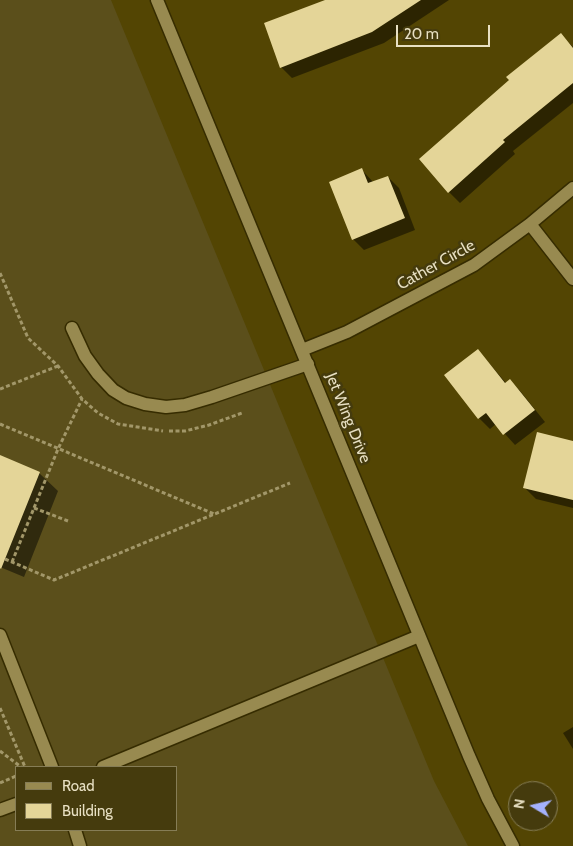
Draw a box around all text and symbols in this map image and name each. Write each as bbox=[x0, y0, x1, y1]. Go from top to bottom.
scale bar bbox=[398, 15, 492, 47]
text: 20 m bbox=[404, 25, 439, 43]
street label: Cather Circle bbox=[394, 236, 478, 294]
street label: Jet Wing Drive bbox=[321, 370, 375, 466]
legend bbox=[15, 766, 178, 831]
text: Road bbox=[62, 777, 95, 795]
north arrow bbox=[508, 781, 558, 831]
text: N bbox=[510, 798, 529, 810]
text: Building bbox=[62, 802, 113, 820]

